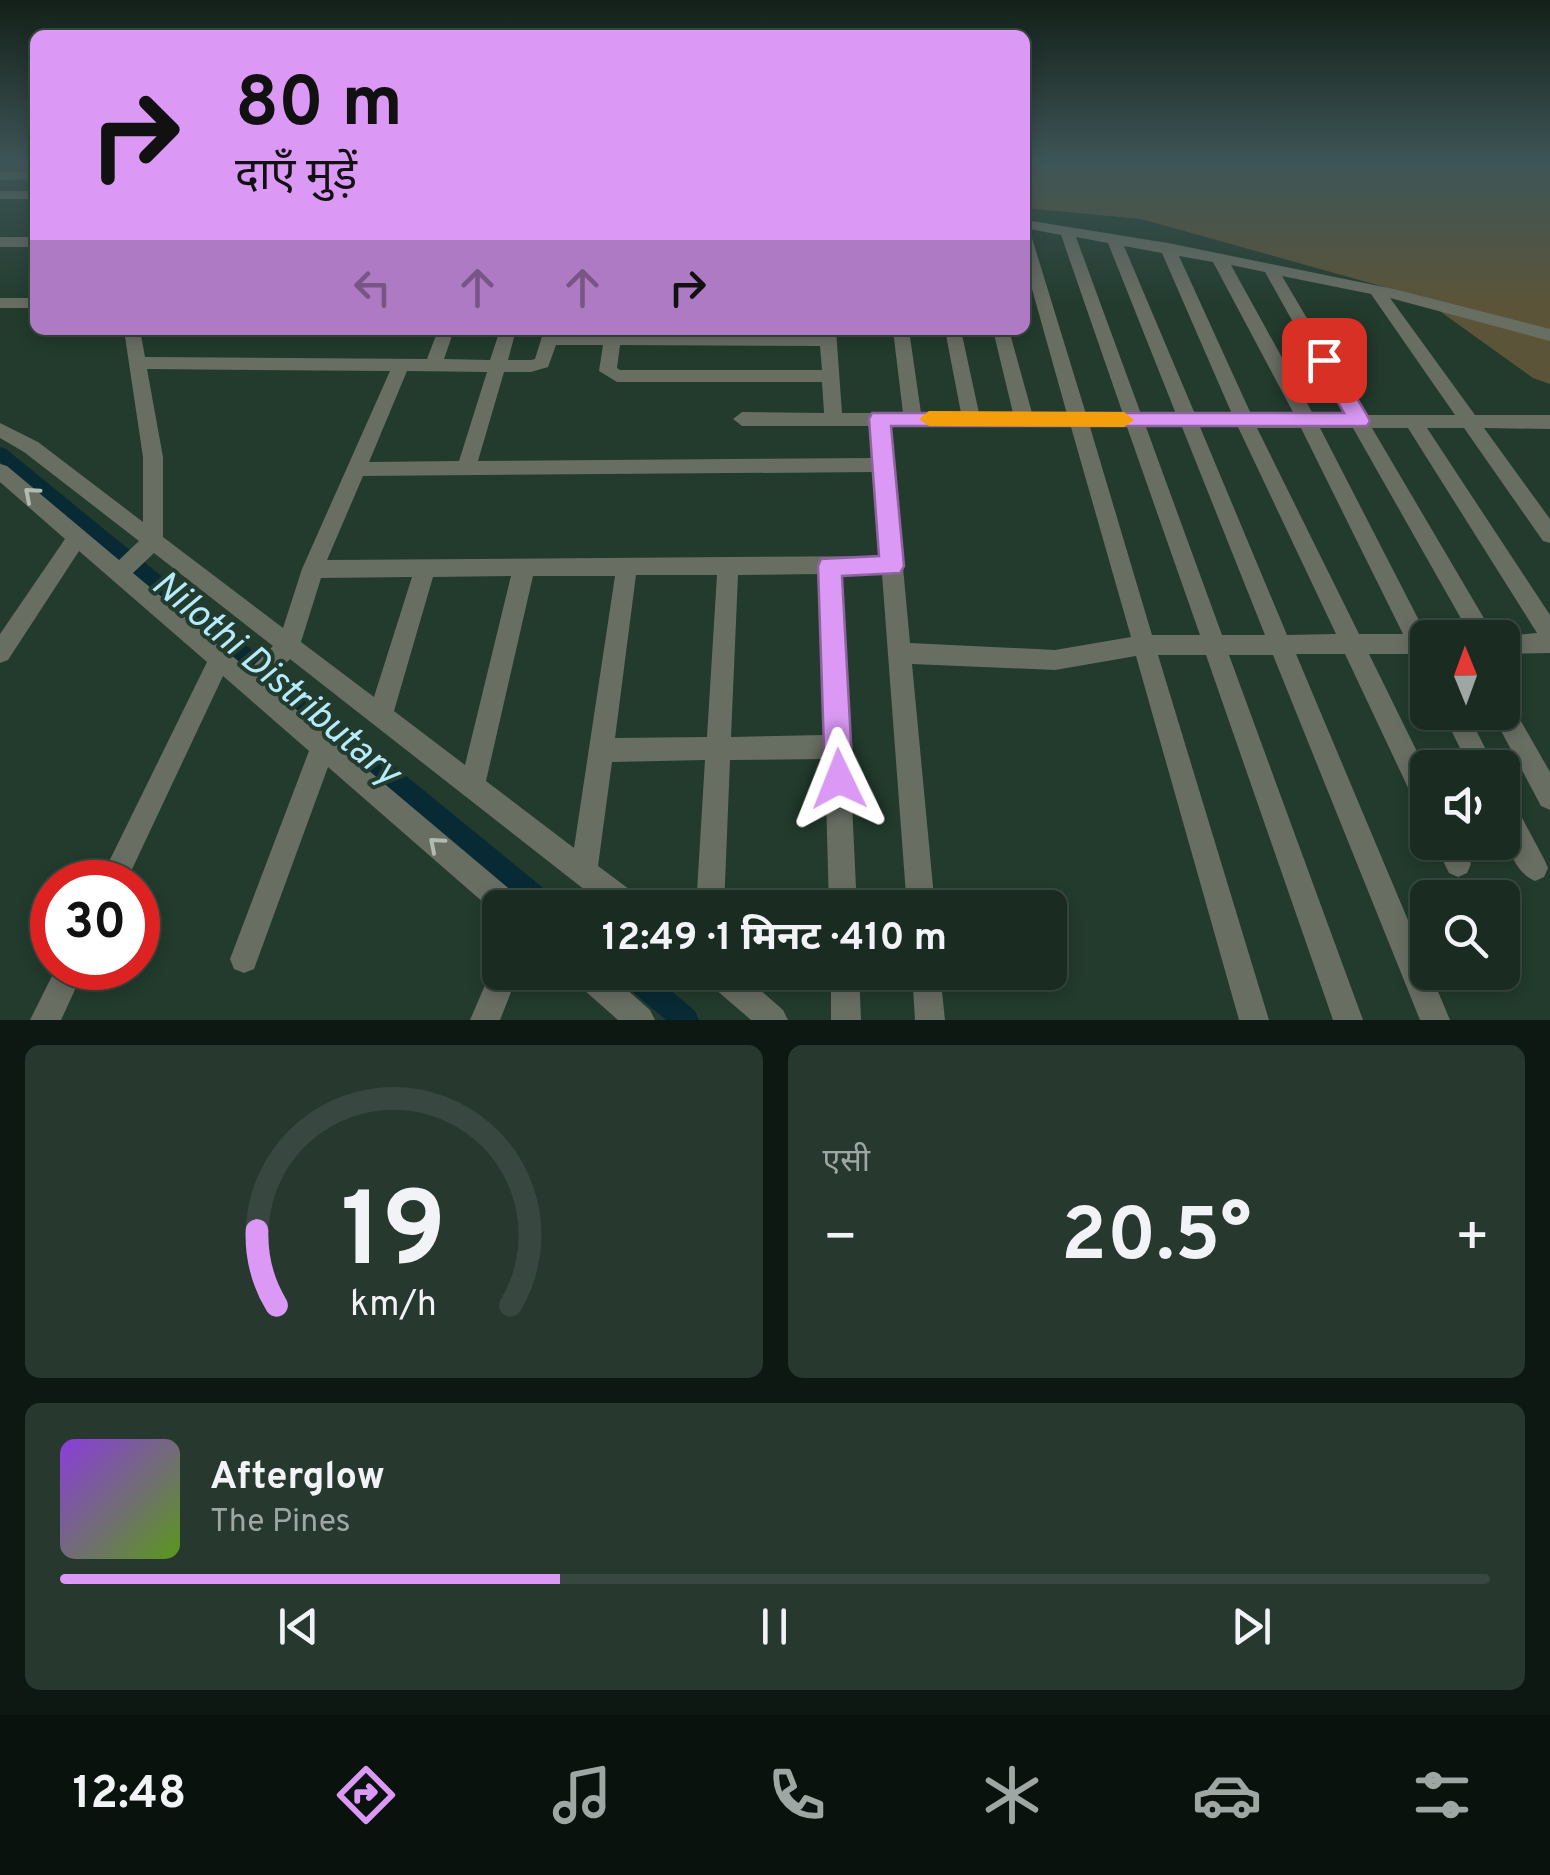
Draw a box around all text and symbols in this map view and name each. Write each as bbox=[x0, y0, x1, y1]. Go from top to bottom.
text: 80 m bbox=[235, 62, 403, 151]
icon: right bbox=[70, 70, 200, 200]
text: दाएँ मुड़ें bbox=[235, 149, 357, 206]
icon: left bbox=[345, 260, 400, 315]
icon: ahead bbox=[450, 260, 505, 315]
icon: ahead bbox=[555, 260, 610, 315]
icon: right bbox=[660, 260, 715, 315]
pin bbox=[1282, 318, 1367, 403]
icon: arrive bbox=[1297, 333, 1352, 388]
one-way arrow bbox=[24, 488, 43, 506]
water label: Nilothi Distributary bbox=[140, 561, 412, 800]
north arrow bbox=[1410, 620, 1520, 730]
map controls bbox=[1410, 620, 1520, 990]
position arrow bbox=[787, 727, 891, 831]
button: sound bbox=[1410, 750, 1520, 860]
one-way arrow bbox=[429, 837, 448, 855]
speed limit sign: 30 bbox=[30, 860, 160, 990]
button: search bbox=[1410, 880, 1520, 990]
text: 12:49 · 1 मिनट · 410 m bbox=[602, 915, 947, 964]
text: एसी bbox=[823, 1143, 870, 1183]
text: 19 bbox=[341, 1171, 447, 1303]
text: 20.5° bbox=[1061, 1192, 1251, 1287]
text: − bbox=[823, 1205, 858, 1275]
text: + bbox=[1455, 1205, 1490, 1275]
text: km/h bbox=[350, 1283, 437, 1329]
text: Afterglow bbox=[210, 1454, 385, 1503]
text: The Pines bbox=[210, 1503, 351, 1543]
icon: previous bbox=[271, 1599, 326, 1654]
icon: pause bbox=[747, 1599, 802, 1654]
icon: next bbox=[1224, 1599, 1279, 1654]
icon: directions bbox=[331, 1760, 401, 1830]
icon: music bbox=[547, 1760, 617, 1830]
icon: phone bbox=[762, 1760, 832, 1830]
icon: climate bbox=[977, 1760, 1047, 1830]
icon: car bbox=[1192, 1760, 1262, 1830]
icon: filters bbox=[1407, 1760, 1477, 1830]
text: 12:48 bbox=[73, 1767, 186, 1824]

